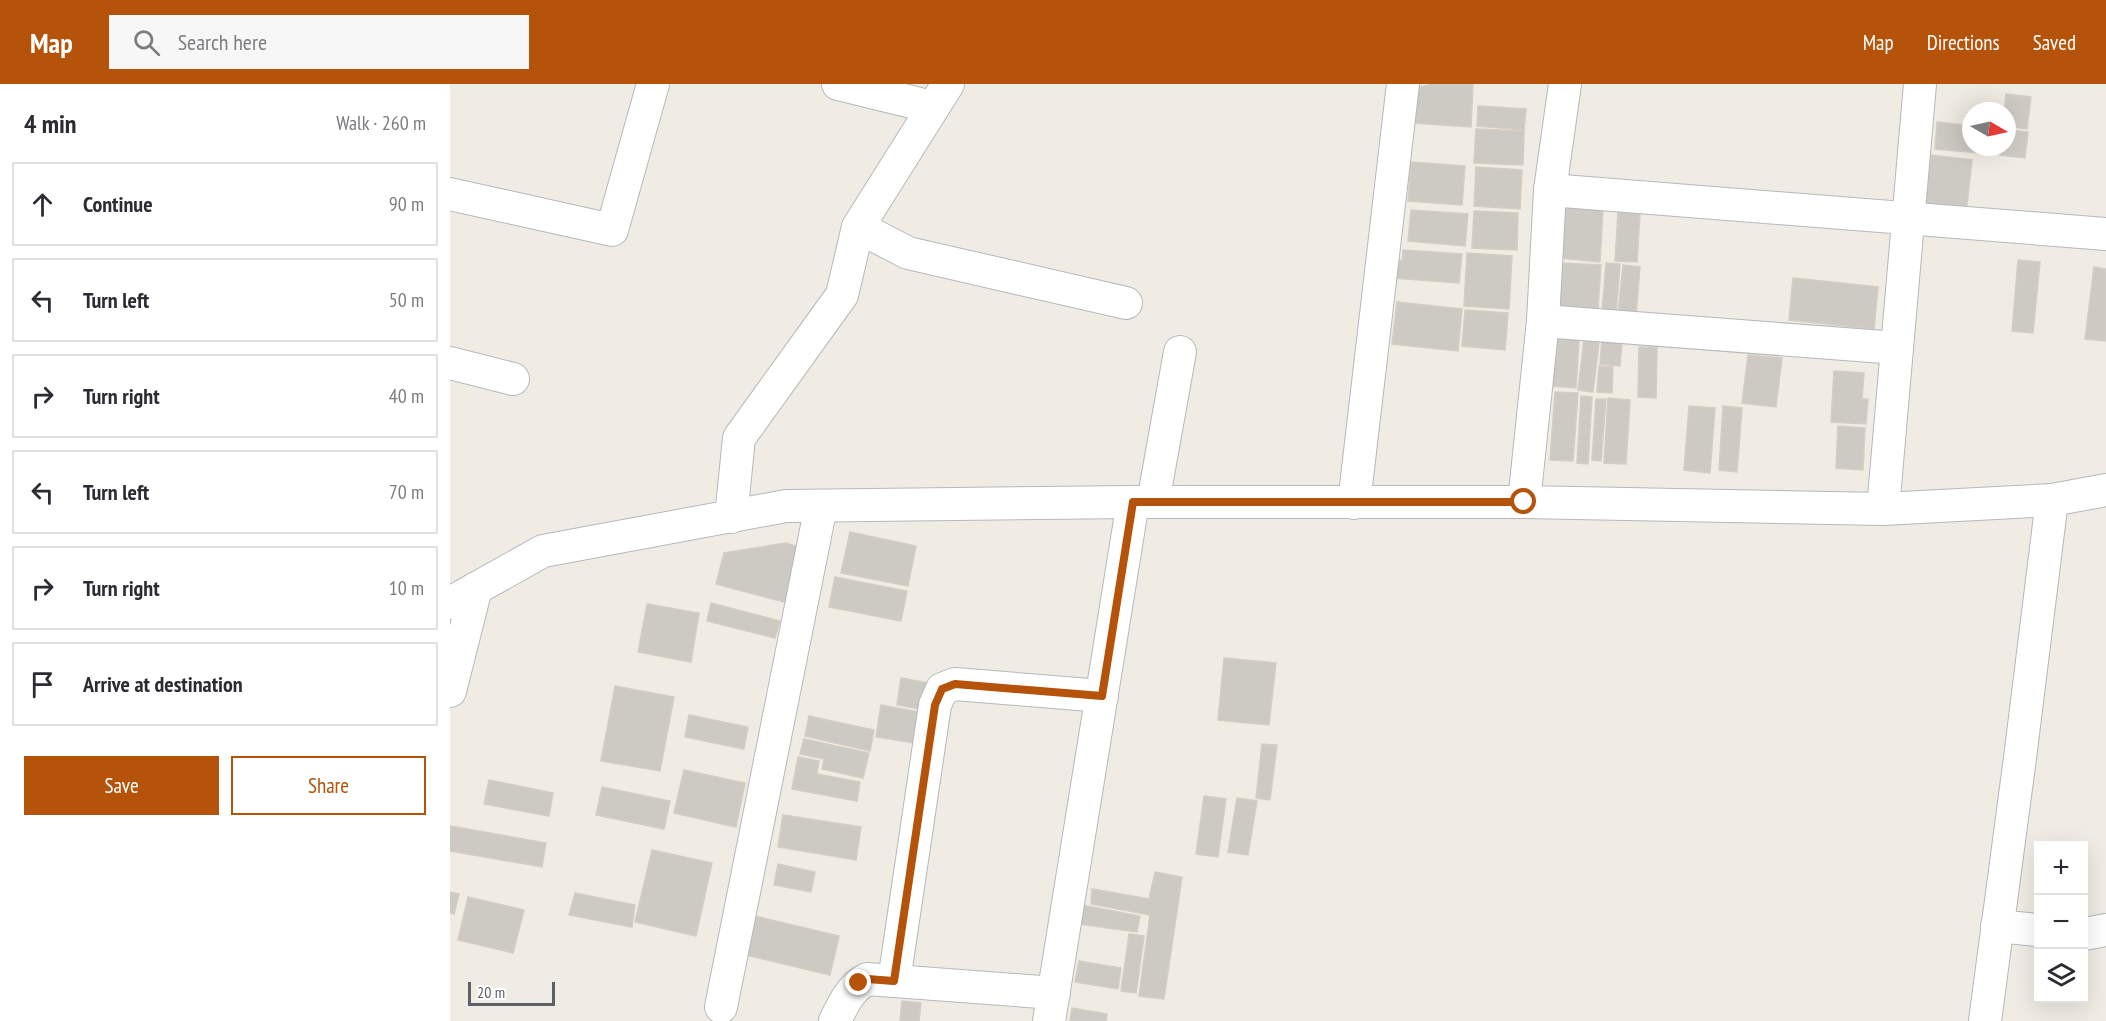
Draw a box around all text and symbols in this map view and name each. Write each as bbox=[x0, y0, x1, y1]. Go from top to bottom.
search box bbox=[109, 15, 529, 69]
text: Map bbox=[30, 24, 73, 61]
icon: search bbox=[130, 26, 163, 59]
text: Search here bbox=[178, 28, 267, 56]
text: Map bbox=[1863, 29, 1894, 56]
text: Directions bbox=[1927, 29, 2000, 56]
text: Saved bbox=[2033, 29, 2076, 56]
north arrow bbox=[1962, 102, 2016, 156]
text: 4 min bbox=[24, 107, 77, 140]
text: Walk · 260 m bbox=[336, 110, 426, 136]
icon: ahead bbox=[26, 188, 59, 221]
text: Continue bbox=[83, 190, 153, 218]
text: 90 m bbox=[389, 191, 424, 217]
icon: left bbox=[26, 284, 59, 317]
text: Turn left bbox=[83, 286, 149, 314]
text: 50 m bbox=[389, 287, 424, 313]
icon: right bbox=[26, 380, 59, 413]
text: Turn right bbox=[83, 382, 160, 410]
text: 40 m bbox=[389, 383, 424, 409]
icon: left bbox=[26, 476, 59, 509]
text: Turn left bbox=[83, 478, 149, 506]
text: 70 m bbox=[389, 479, 424, 505]
route start bbox=[1510, 488, 1536, 514]
icon: right bbox=[26, 572, 59, 605]
text: Turn right bbox=[83, 574, 160, 602]
text: 10 m bbox=[389, 575, 424, 601]
icon: arrive bbox=[26, 668, 59, 701]
text: Arrive at destination bbox=[83, 670, 243, 698]
button: Save bbox=[24, 756, 219, 815]
button: Share bbox=[231, 756, 426, 815]
map controls bbox=[2034, 841, 2088, 1003]
button: + bbox=[2034, 841, 2088, 895]
button: − bbox=[2034, 895, 2088, 949]
button: layers bbox=[2034, 949, 2088, 1003]
route end bbox=[845, 969, 871, 995]
scale bar bbox=[468, 979, 555, 1006]
text: 20 m bbox=[477, 982, 505, 1002]

